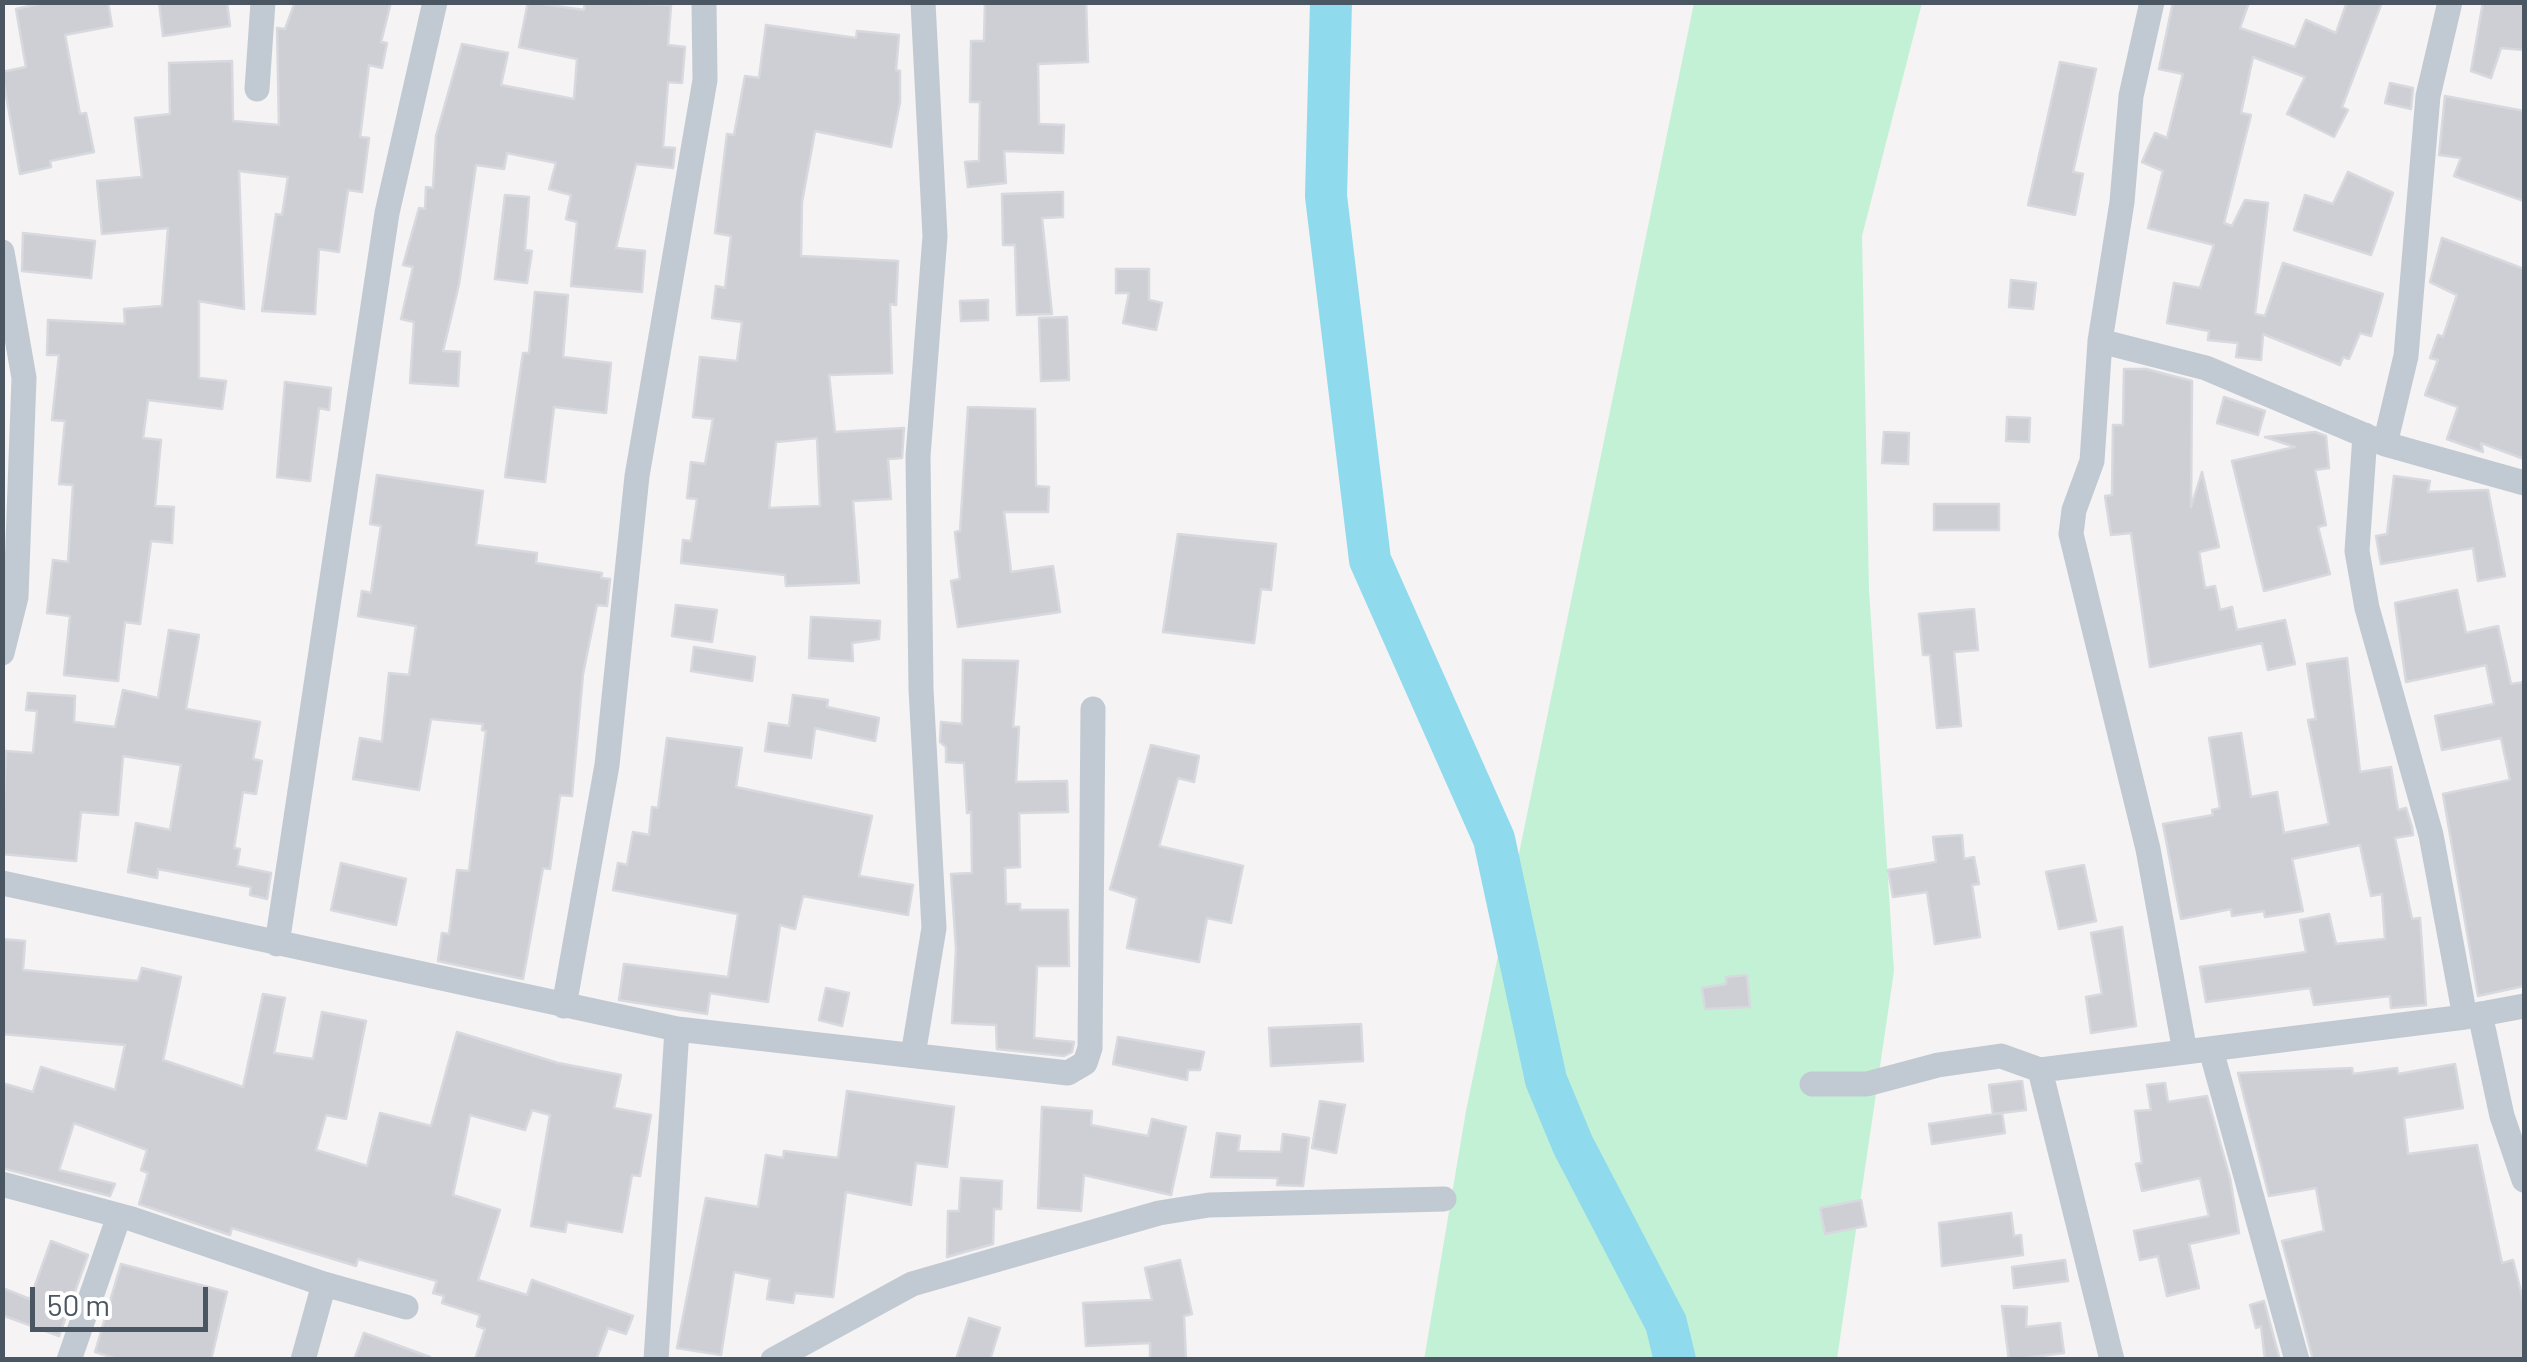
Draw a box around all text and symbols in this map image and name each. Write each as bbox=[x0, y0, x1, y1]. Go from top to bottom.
scale bar bbox=[35, 1267, 212, 1329]
text: 50 m bbox=[47, 1286, 110, 1322]

